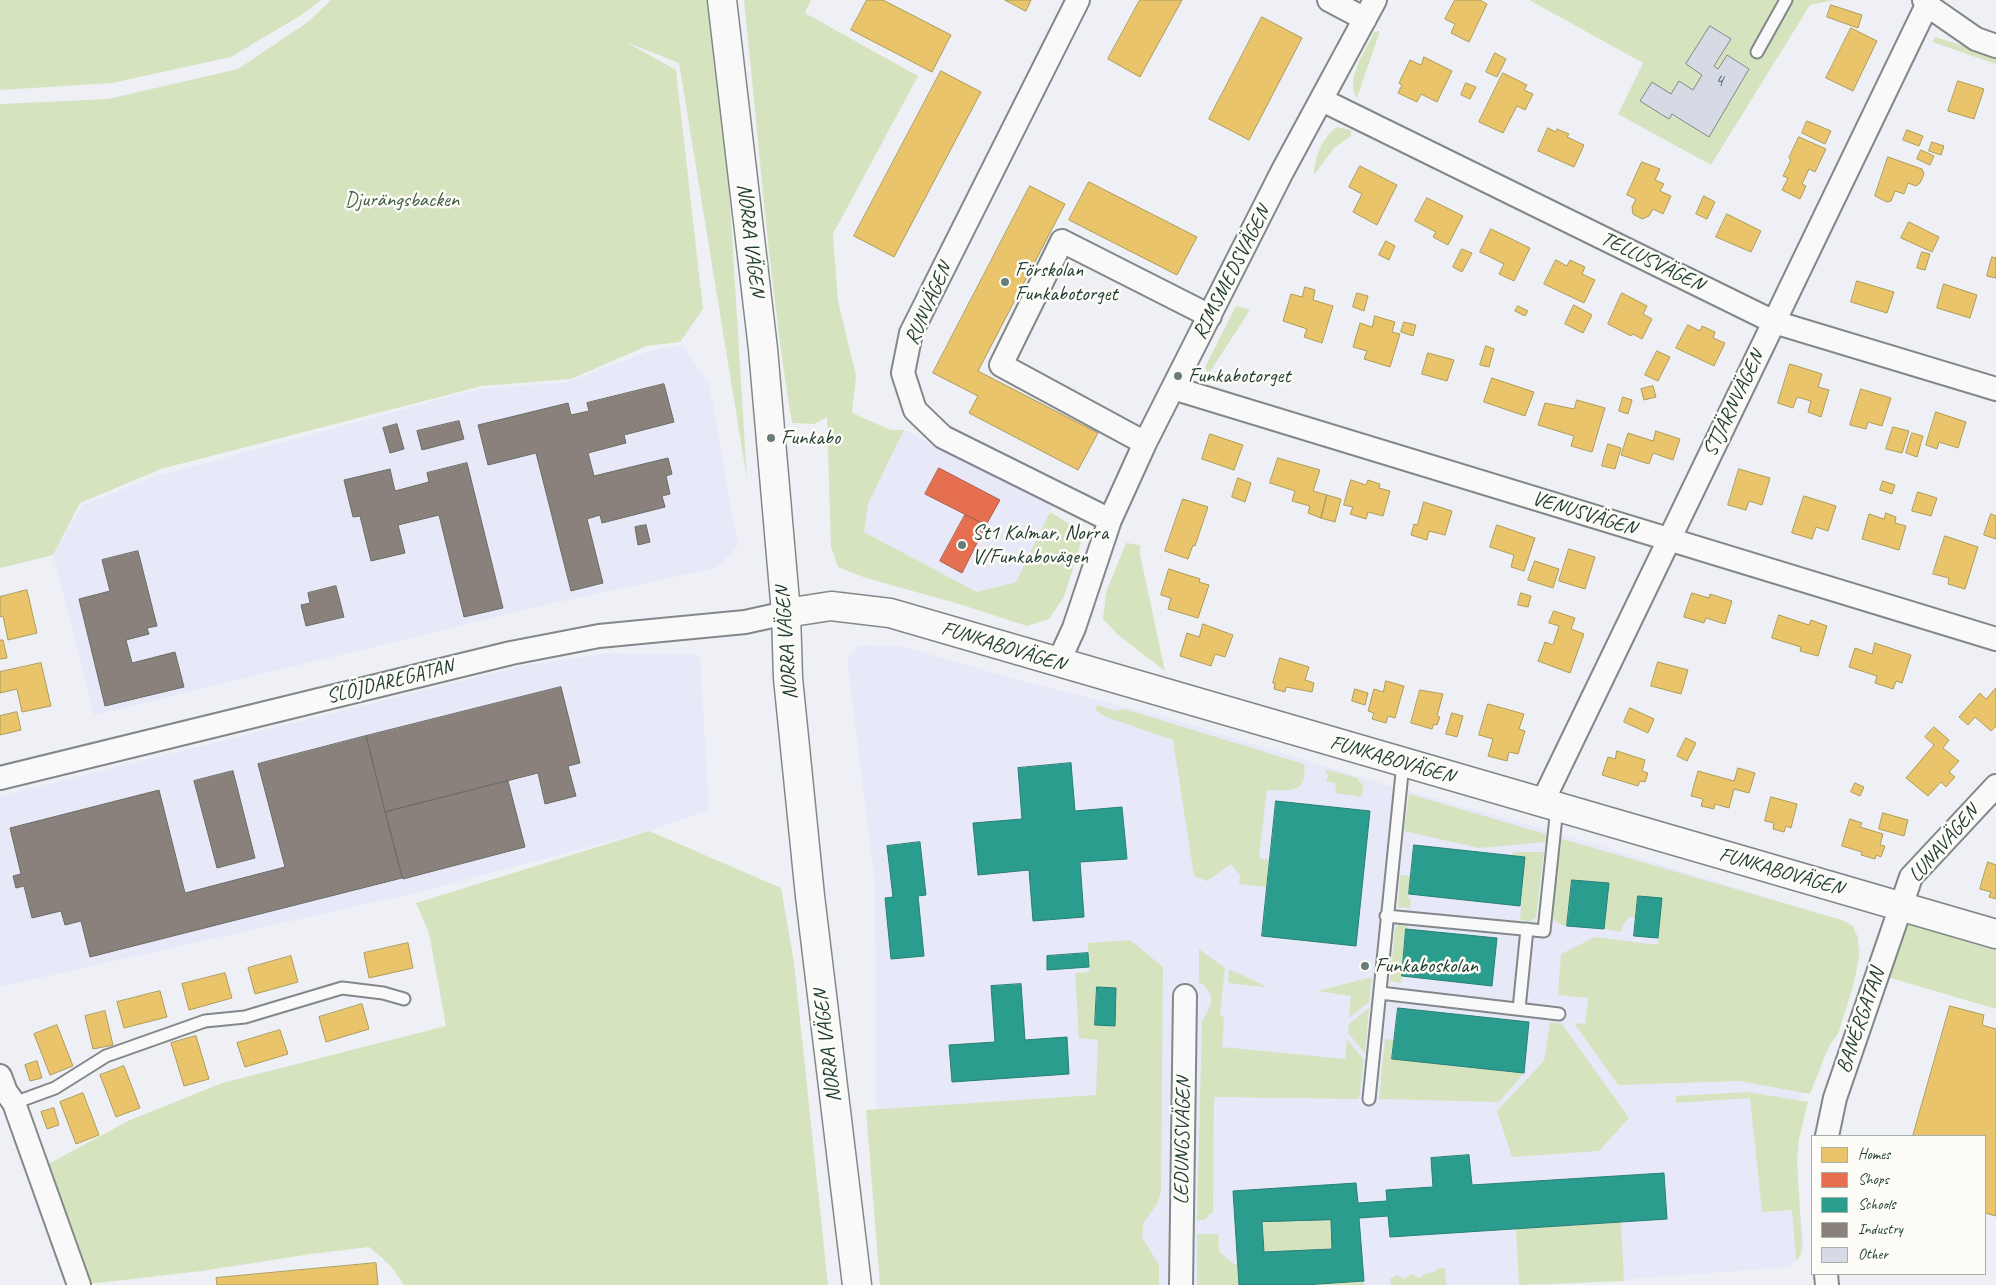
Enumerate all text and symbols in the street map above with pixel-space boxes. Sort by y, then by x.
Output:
house number: 4 [1715,70,1723,92]
street label: NORRA VÄGEN [731,182,769,298]
park label: Djurängsbacken [345,187,459,213]
street label: RIMSMEDSVÄGEN [1188,202,1276,344]
street label: TELLUSVÄGEN [1596,226,1708,298]
place label: Förskolan Funkabotorget [1015,257,1117,307]
street label: RUNVÄGEN [900,259,958,349]
marker: Förskolan Funkabotorget [999,276,1011,288]
street label: STJÄRNVÄGEN [1698,347,1770,461]
place label: Funkabotorget [1188,363,1290,389]
marker: Funkabotorget [1172,370,1184,382]
place label: Funkabo [781,425,840,451]
marker: Funkabo [765,432,777,444]
street label: VENUSVÄGEN [1529,486,1639,542]
place label: St1 Kalmar, Norra V/Funkabovägen [972,520,1108,570]
marker: St1 Kalmar, Norra V/Funkabovägen [956,539,968,551]
street label: NORRA VÄGEN [770,586,804,700]
street label: FUNKABOVÄGEN [938,616,1068,678]
street label: SLÖJDAREGATAN [324,654,456,710]
street label: FUNKABOVÄGEN [1327,730,1457,790]
street label: LUNAVÄGEN [1904,800,1984,888]
street label: FUNKABOVÄGEN [1716,842,1846,902]
place label: Funkaboskolan [1375,953,1478,979]
marker: Funkaboskolan [1359,960,1371,972]
street label: BANÉRGATAN [1831,966,1891,1076]
street label: NORRA VÄGEN [809,988,847,1104]
street label: LEDUNGSVÄGEN [1169,1077,1197,1205]
legend [1811,1135,1986,1275]
text: Homes [1858,1145,1890,1164]
text: Shops [1858,1170,1889,1189]
text: Schools [1858,1195,1895,1214]
text: Industry [1858,1220,1903,1239]
text: Other [1858,1245,1888,1264]

